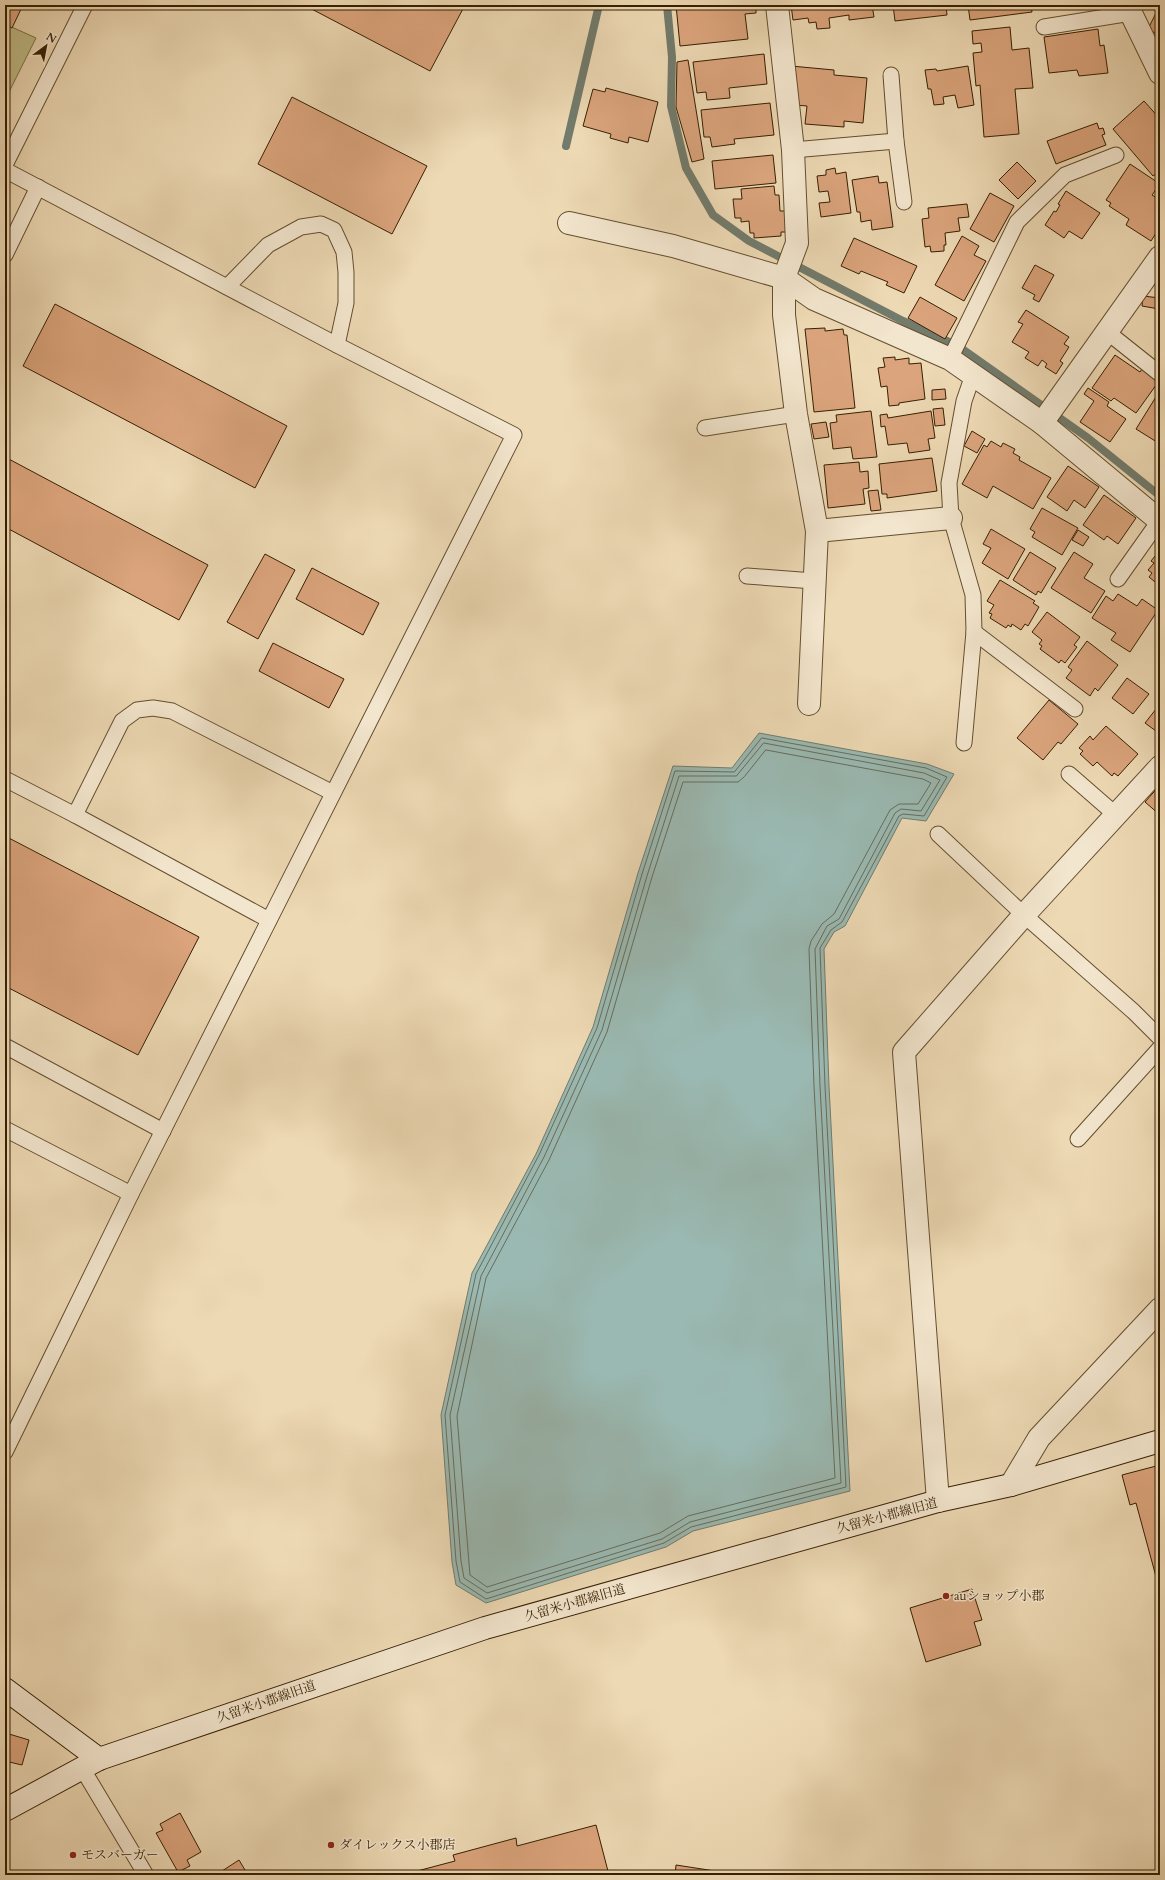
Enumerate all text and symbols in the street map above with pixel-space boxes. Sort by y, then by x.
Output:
north arrow [26,26,66,66]
text: N [43,29,59,47]
street label: 久留米小郡線旧道 [834,1494,940,1538]
street label: 久留米小郡線旧道 [523,1580,627,1626]
place label: auショップ小郡 [954,1587,1045,1605]
marker: auショップ小郡 [941,1591,951,1601]
street label: 久留米小郡線旧道 [214,1677,318,1727]
place label: ダイレックス小郡店 [339,1836,455,1854]
marker: ダイレックス小郡店 [326,1840,336,1850]
place label: モスバーガー [81,1846,159,1864]
marker: モスバーガー [68,1850,78,1860]

